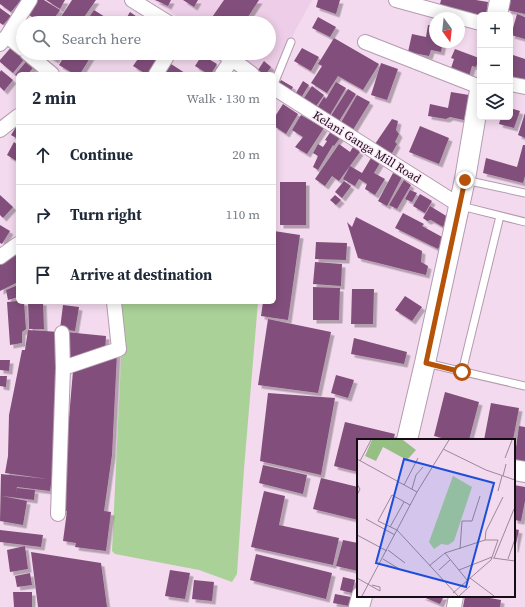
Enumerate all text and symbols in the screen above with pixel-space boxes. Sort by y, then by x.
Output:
north arrow [429,12,465,48]
map controls [477,12,513,120]
button: + [477,12,513,48]
search box [16,16,276,60]
icon: search [30,27,52,49]
text: Search here [62,28,141,49]
button: − [477,48,513,84]
button: layers [477,84,513,120]
text: 2 min [32,86,76,110]
text: Walk · 130 m [187,90,260,107]
street label: Kelani Ganga Mill Road [310,107,424,187]
icon: ahead [32,144,54,166]
text: Continue [70,144,133,165]
text: 20 m [232,146,260,163]
route end [456,171,474,189]
icon: right [32,204,54,226]
text: Turn right [70,204,142,225]
text: 110 m [226,206,260,223]
icon: arrive [32,264,54,286]
text: Arrive at destination [70,264,212,285]
route start [453,363,471,381]
inset map [357,439,515,597]

